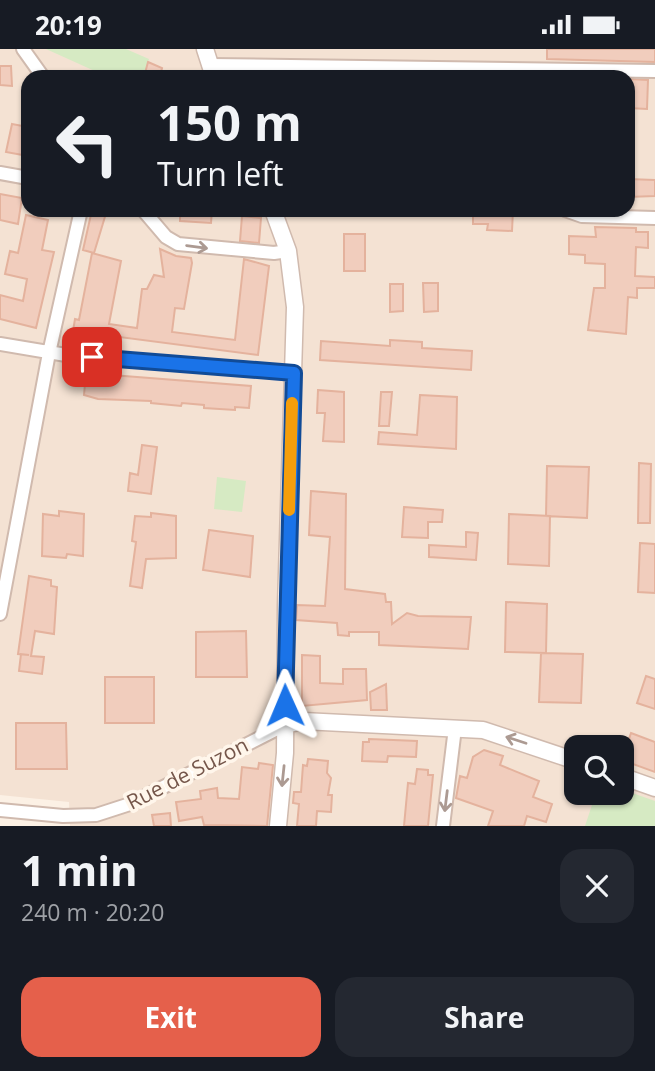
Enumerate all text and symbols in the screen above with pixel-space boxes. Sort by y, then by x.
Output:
text: 20:19 [35,7,102,43]
text: 150 m [157,89,302,155]
icon: left [42,98,133,189]
text: Turn left [157,152,283,195]
one-way arrow [185,240,208,253]
pin [62,327,122,387]
icon: arrive [73,338,111,376]
position arrow [248,668,322,742]
street label: Rue de Suzon [121,730,253,816]
one-way arrow [506,733,528,745]
map controls [564,735,634,805]
button: search [564,735,634,805]
one-way arrow [276,764,289,787]
one-way arrow [440,789,453,812]
text: 1 min [21,841,138,898]
button: close [560,849,634,923]
text: 240 m · 20:20 [21,896,164,928]
button: Exit [21,977,321,1057]
button: Share [335,977,634,1057]

